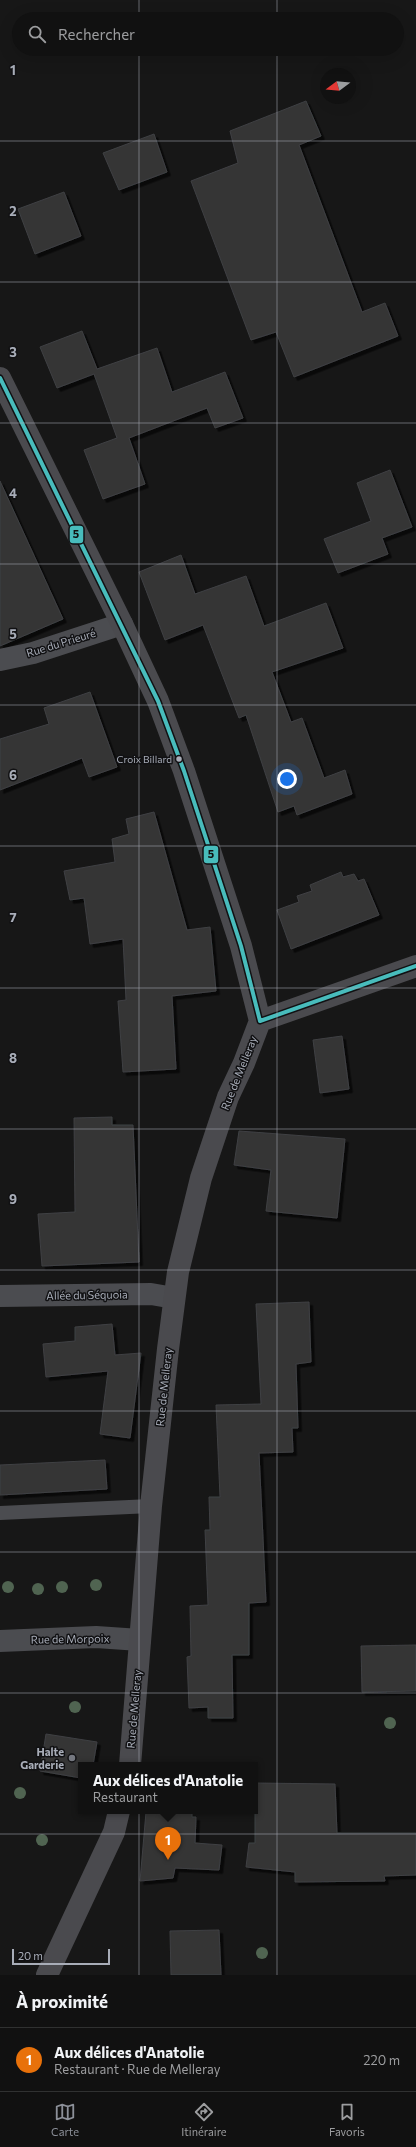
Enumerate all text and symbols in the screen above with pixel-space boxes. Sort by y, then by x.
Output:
search box [12,12,404,56]
icon: search [26,23,48,45]
text: Rechercher [58,25,135,43]
text: 1 [10,62,16,78]
north arrow [320,68,356,104]
text: 2 [9,203,17,219]
text: 3 [9,344,17,360]
text: 4 [9,485,17,501]
line badge: 5 [69,525,84,544]
text: 5 [73,527,79,540]
text: 5 [9,626,17,642]
street label: Rue du Prieuré [25,626,97,659]
place label: Croix Billard [117,753,172,765]
marker: Croix Billard [174,754,184,764]
text: 6 [9,767,17,783]
your location [277,769,297,789]
line badge: 5 [203,845,219,864]
text: 5 [208,847,214,860]
text: 7 [9,909,17,925]
street label: Rue de Melleray [218,1034,259,1112]
text: 8 [9,1050,17,1066]
text: 9 [9,1191,17,1207]
street label: Allée du Séquoia [46,1287,128,1302]
street label: Rue de Melleray [153,1347,174,1427]
street label: Rue de Morpoix [30,1631,110,1646]
street label: Rue de Melleray [124,1669,143,1749]
place label: Halte Garderie [20,1745,64,1771]
marker: Halte Garderie [67,1753,77,1763]
popup [78,1762,258,1814]
text: Aux délices d'Anatolie [93,1771,243,1789]
text: Restaurant [93,1789,158,1805]
pin: 1 [155,1827,181,1860]
scale bar [12,1947,110,1966]
text: 20 m [18,1949,43,1962]
text: À proximité [16,1991,108,2012]
text: Aux délices d'Anatolie [54,2043,205,2061]
text: 1 [26,2052,32,2068]
text: 220 m [363,2052,400,2068]
text: Restaurant · Rue de Melleray [54,2061,220,2077]
tab: Carte [51,2101,79,2138]
tab: Itinéraire [181,2101,227,2138]
tab: Favoris [329,2101,365,2138]

